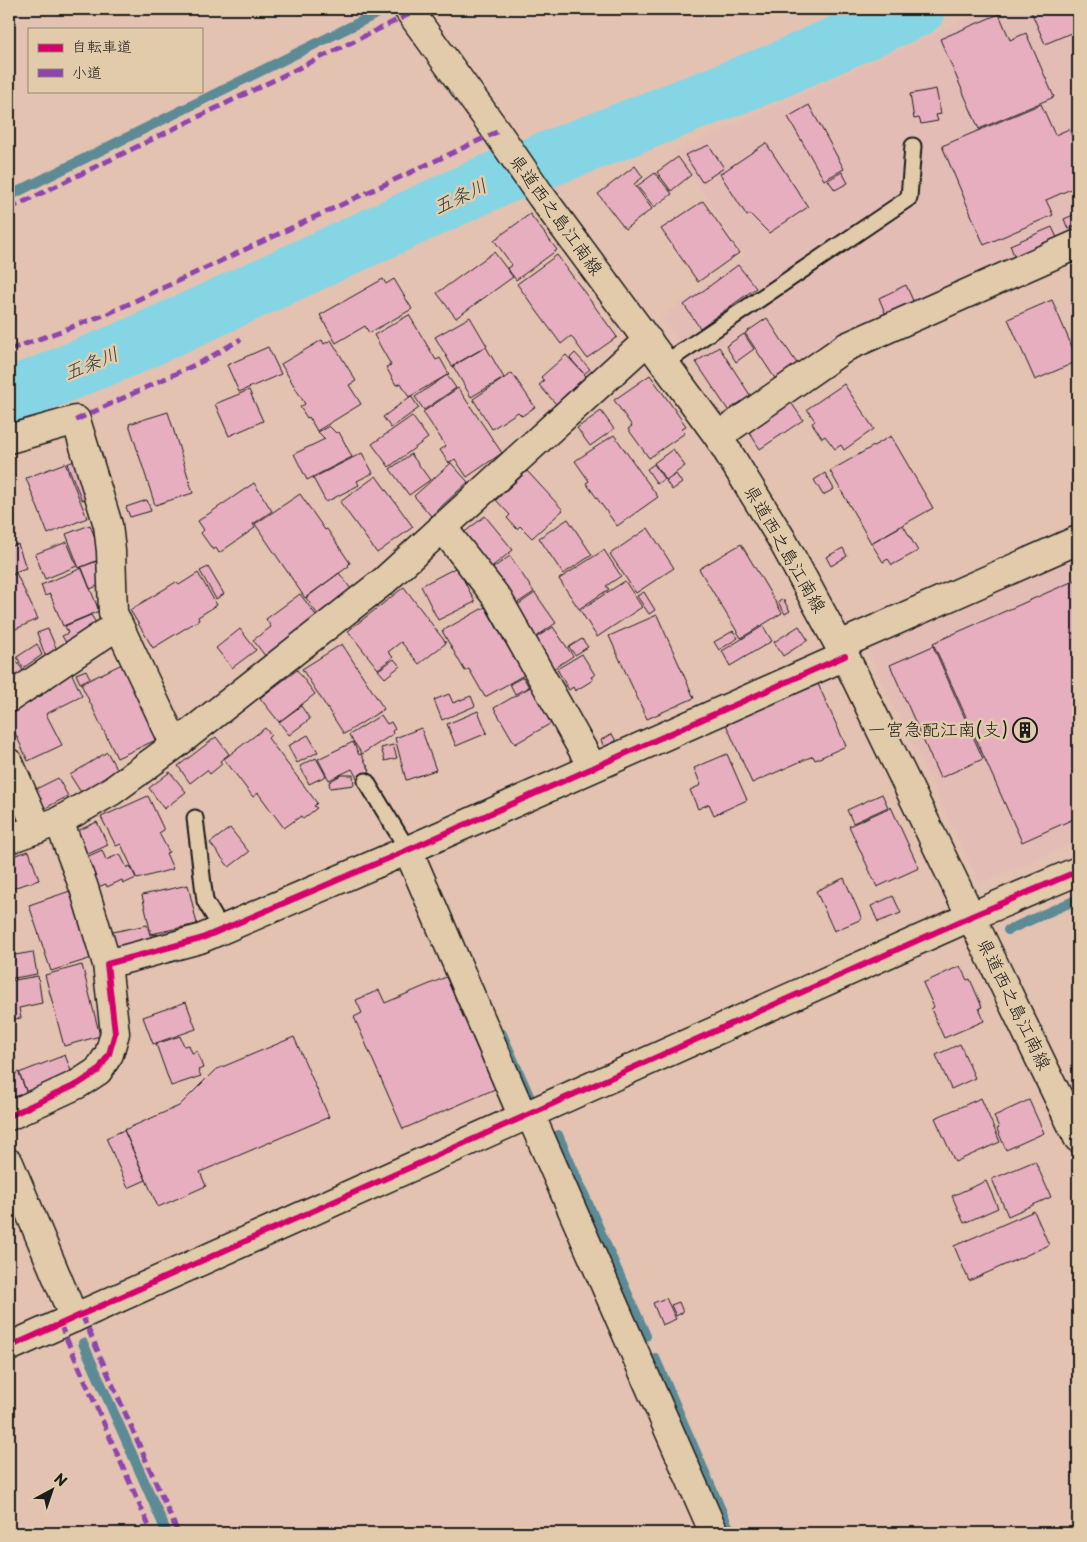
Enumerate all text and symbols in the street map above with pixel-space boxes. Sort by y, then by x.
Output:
legend [28,28,202,92]
text: 自転車道 [72,34,132,57]
text: 小道 [72,60,102,83]
street label: 県道西之島江南線 [504,148,610,280]
water label: 五条川 [428,170,491,220]
water label: 五条川 [59,338,122,386]
street label: 県道西之島江南線 [739,479,834,617]
place label: 一宮急配江南(支) [868,715,1008,742]
building icon: 一宮急配江南(支) [1012,717,1038,743]
street label: 県道西之島江南線 [972,933,1059,1074]
north arrow [28,1464,78,1514]
text: N [50,1468,72,1491]

